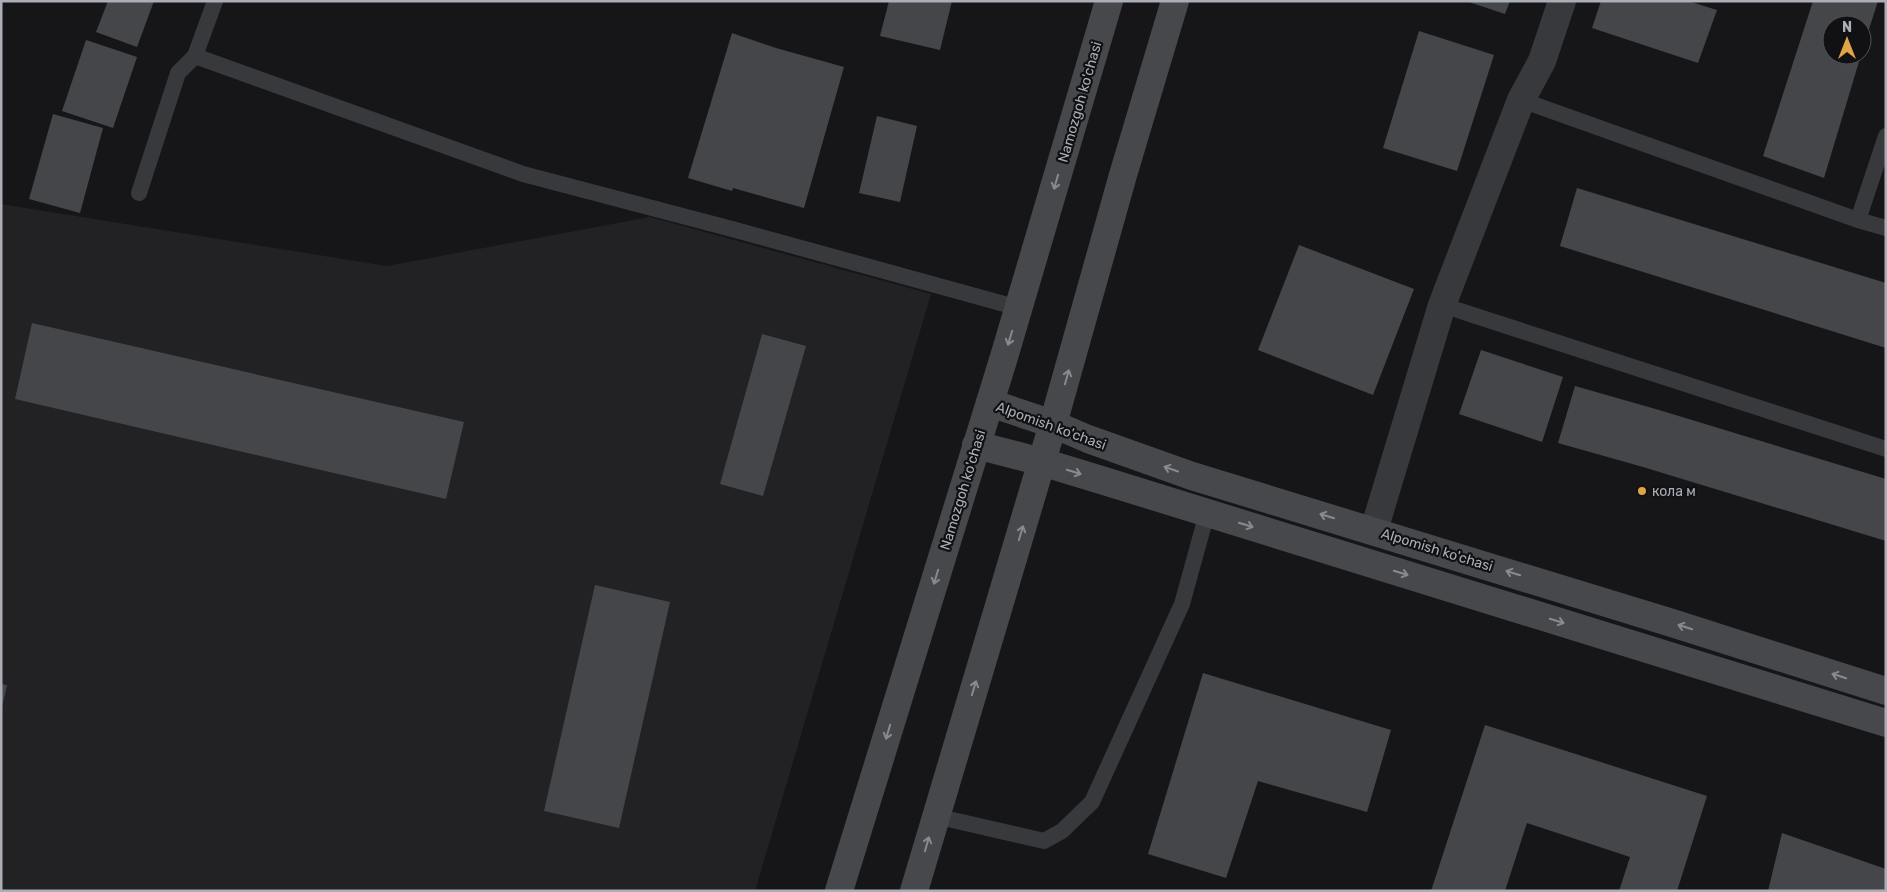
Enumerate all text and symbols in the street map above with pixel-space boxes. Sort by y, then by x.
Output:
north arrow [1822,15,1872,65]
text: N [1842,19,1852,36]
street label: Namozgoh ko'chasi [1055,40,1105,164]
one-way arrow [1050,174,1060,190]
one-way arrow [1004,330,1014,346]
one-way arrow [1062,369,1072,385]
street label: Alpomish ko'chasi [994,398,1108,454]
street label: Namozgoh ko'chasi [937,428,989,552]
one-way arrow [1164,464,1180,473]
one-way arrow [1066,467,1082,477]
place label: кола м [1652,483,1696,500]
marker: кола м [1636,485,1648,497]
one-way arrow [1319,511,1335,521]
one-way arrow [1238,521,1253,530]
one-way arrow [1016,525,1026,541]
street label: Alpomish ko'chasi [1379,525,1495,575]
one-way arrow [1505,568,1521,578]
one-way arrow [931,569,940,584]
one-way arrow [1393,569,1409,579]
one-way arrow [1548,617,1564,627]
one-way arrow [1677,621,1693,631]
one-way arrow [1832,671,1848,681]
one-way arrow [969,681,979,697]
one-way arrow [883,724,893,740]
one-way arrow [923,836,933,852]

